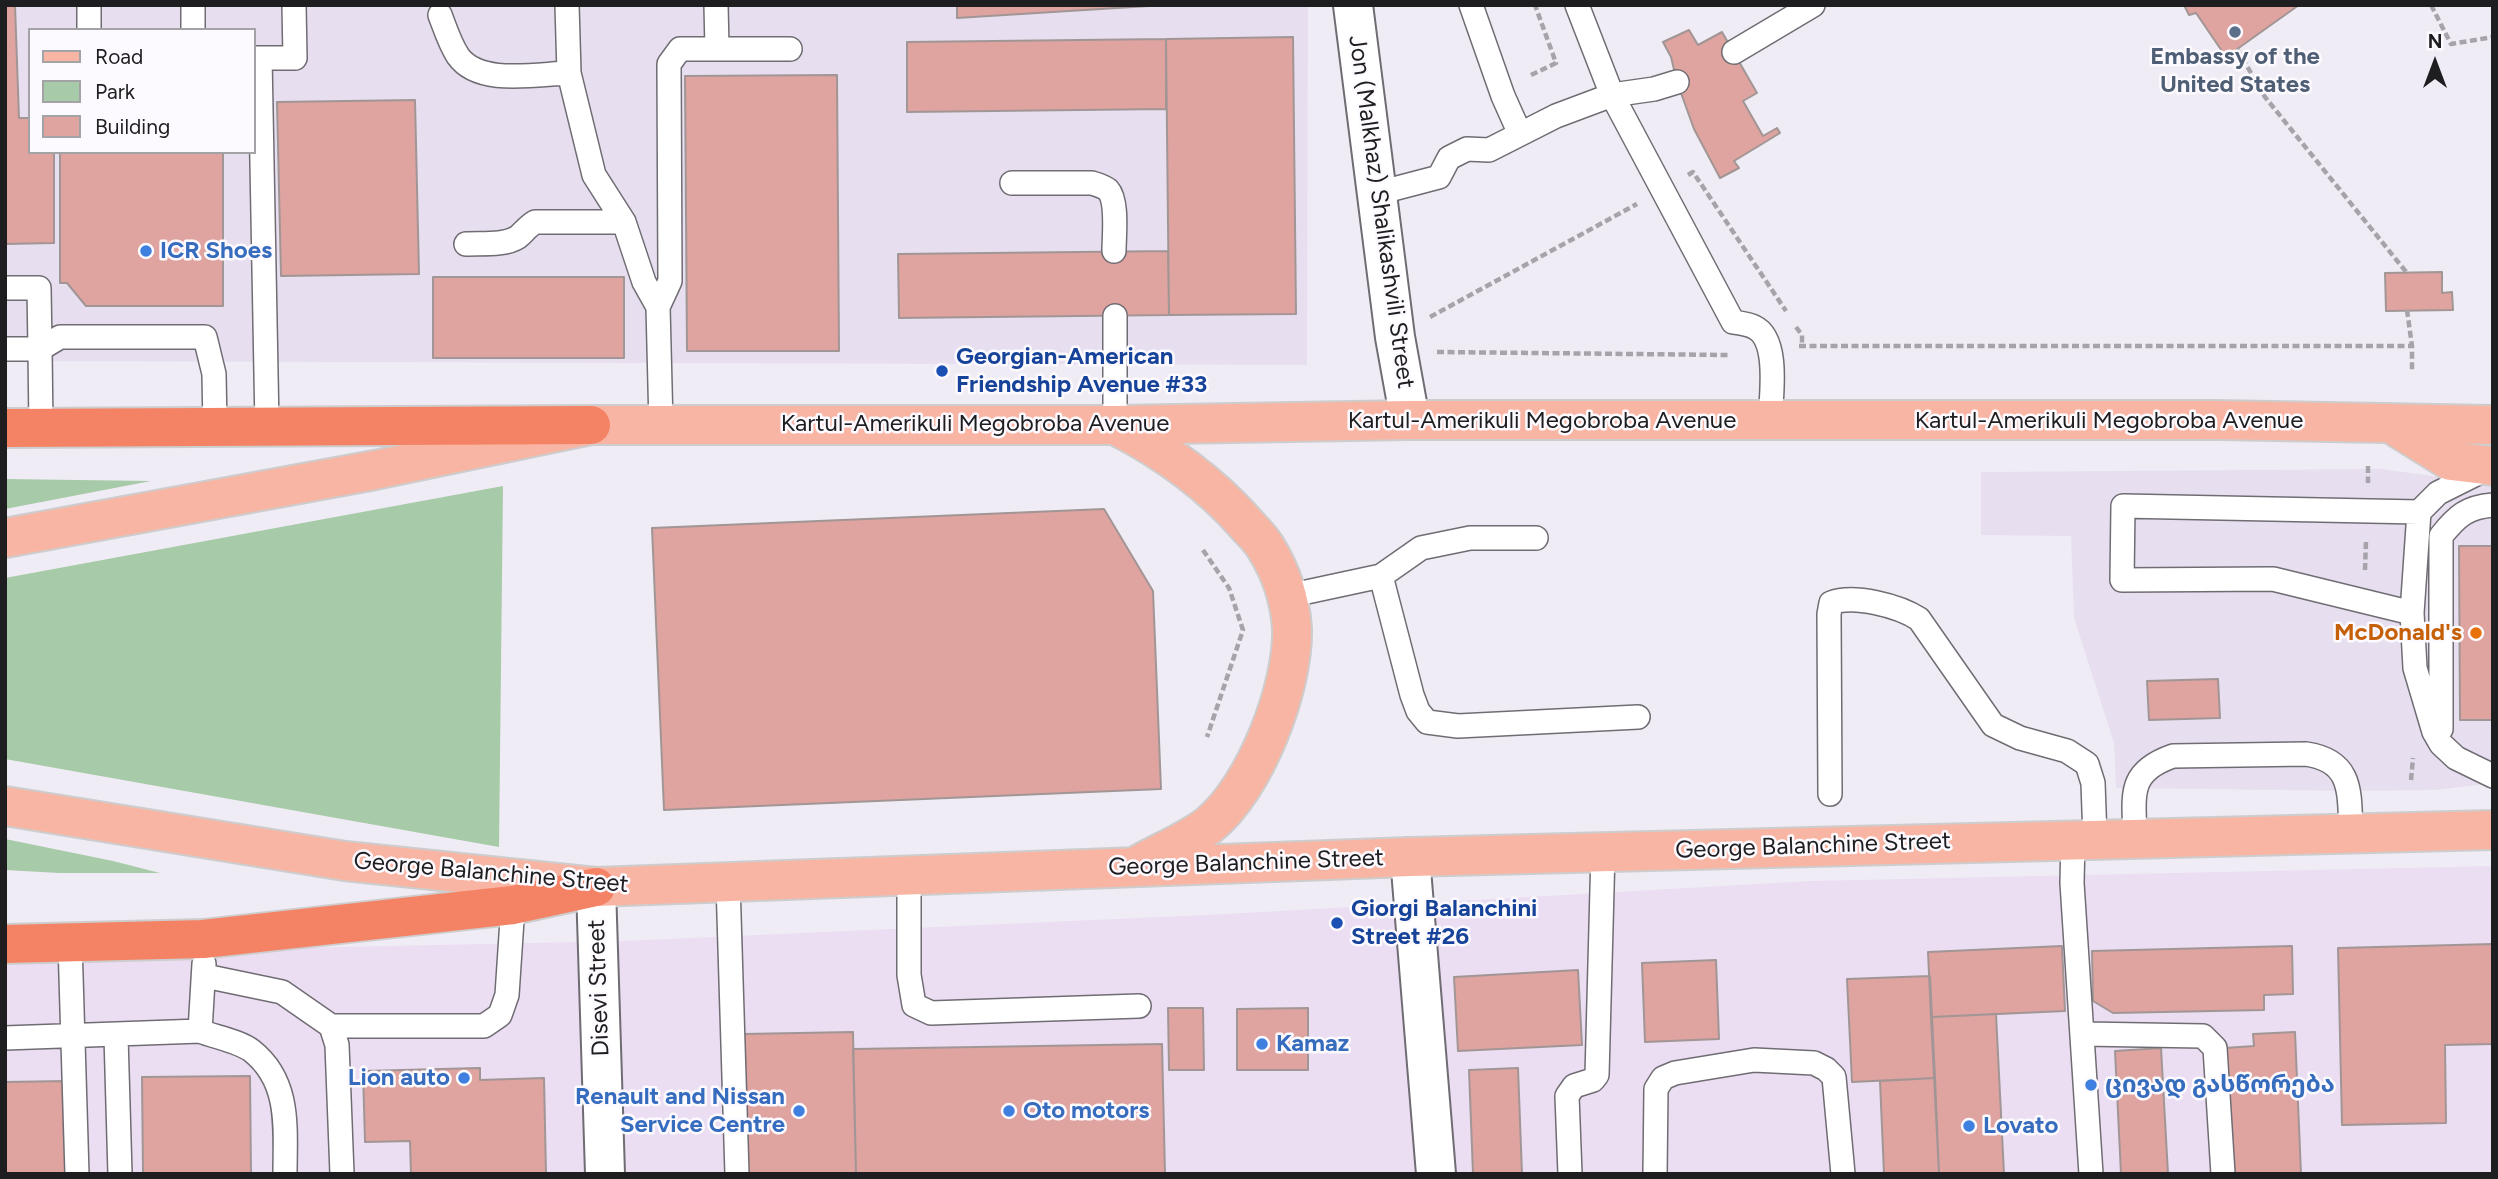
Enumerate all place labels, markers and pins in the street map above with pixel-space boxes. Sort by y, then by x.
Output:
marker: Embassy of the United States [2227,24,2243,40]
place label: Embassy of the United States [2150,43,2320,99]
place label: ICR Shoes [160,237,272,265]
marker: ICR Shoes [138,243,154,259]
place label: Georgian-American Friendship Avenue #33 [956,343,1207,399]
marker: Georgian-American Friendship Avenue #33 [934,363,950,379]
place label: McDonald's [2334,619,2462,647]
marker: McDonald's [2468,625,2484,641]
place label: Giorgi Balanchini Street #26 [1351,895,1537,951]
marker: Giorgi Balanchini Street #26 [1329,915,1345,931]
place label: Kamaz [1276,1030,1349,1058]
marker: Kamaz [1254,1036,1270,1052]
place label: Lion auto [348,1064,450,1092]
marker: Lion auto [456,1070,472,1086]
place label: ცივად გასწორება [2105,1071,2335,1099]
marker: ცივად გასწორება [2083,1077,2099,1093]
place label: Renault and Nissan Service Centre [575,1083,785,1139]
place label: Oto motors [1023,1097,1150,1125]
marker: Renault and Nissan Service Centre [791,1103,807,1119]
marker: Oto motors [1001,1103,1017,1119]
place label: Lovato [1983,1112,2058,1140]
marker: Lovato [1961,1118,1977,1134]

